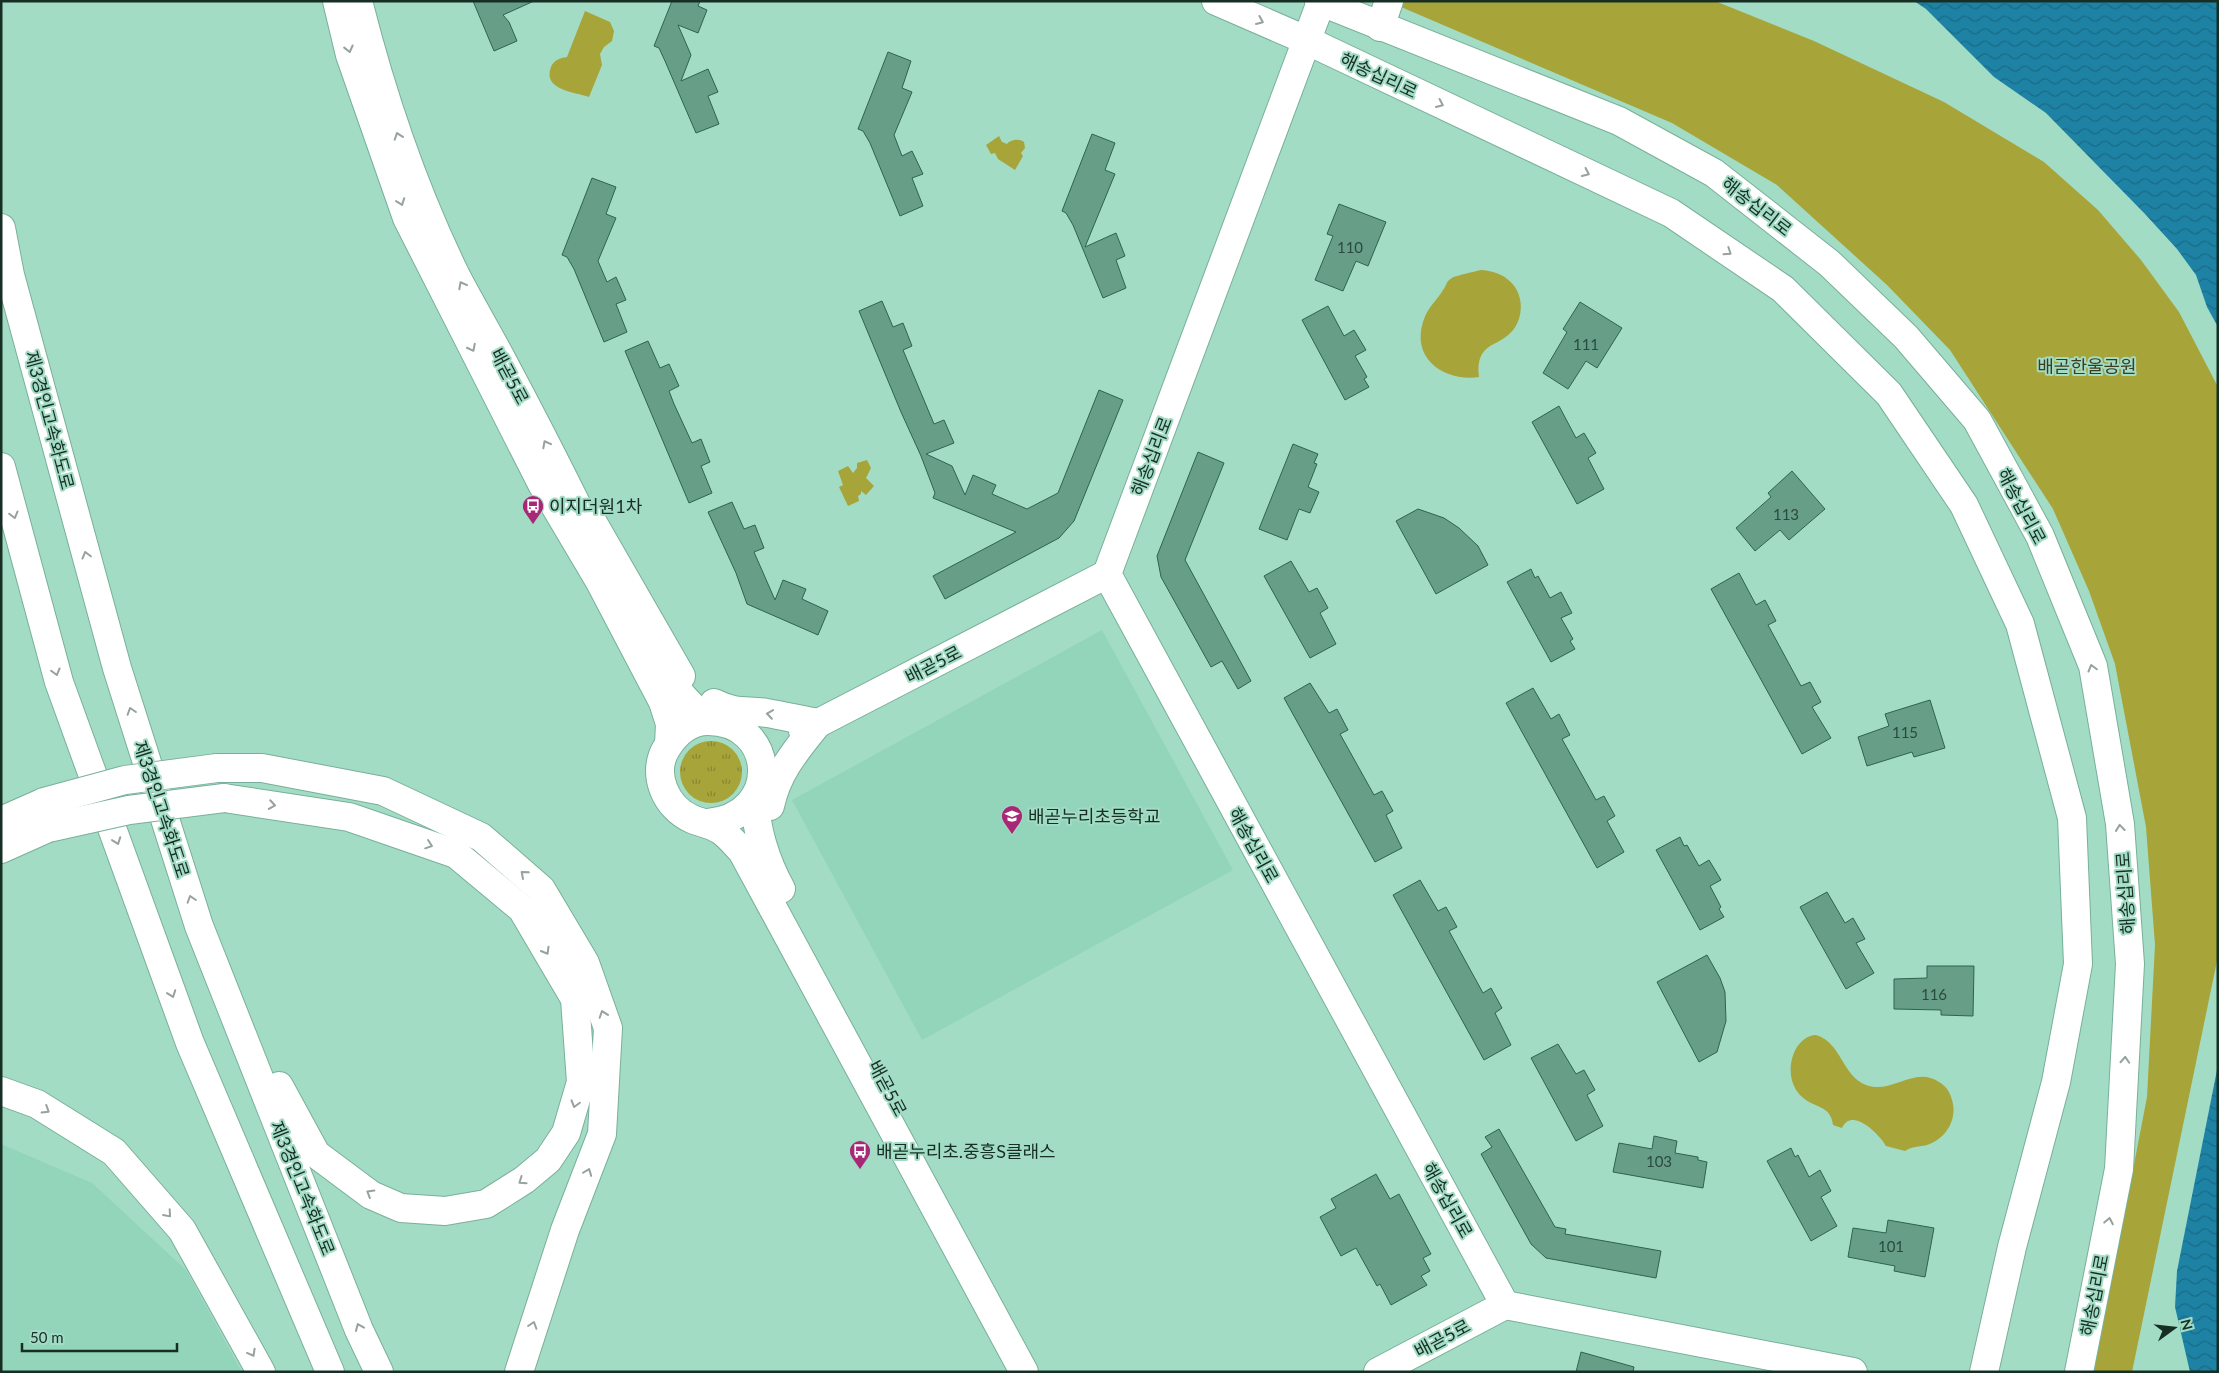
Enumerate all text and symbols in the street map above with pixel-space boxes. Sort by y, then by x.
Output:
one-way arrow [1256,15,1264,25]
one-way arrow [343,44,354,53]
street label: 해송십리로 [1337,48,1421,102]
one-way arrow [1435,97,1444,108]
one-way arrow [394,132,404,141]
one-way arrow [1581,167,1590,177]
street label: 해송십리로 [1718,172,1796,240]
one-way arrow [395,198,405,206]
house number: 110 [1337,238,1363,256]
one-way arrow [1722,246,1732,255]
one-way arrow [458,282,468,291]
house number: 111 [1573,335,1599,353]
one-way arrow [466,343,476,352]
street label: 배곧5로 [486,344,534,408]
street label: 제3경인고속화도로 [21,348,79,492]
park label: 배곧한울공원 [2037,355,2137,377]
street label: 해송십리로 [1126,413,1176,499]
one-way arrow [542,441,552,450]
street label: 해송십리로 [1993,464,2051,548]
bus stop icon: 이지더원1차 [521,494,545,525]
place label: 이지더원1차 [549,495,643,517]
house number: 113 [1773,505,1799,523]
one-way arrow [8,510,19,519]
one-way arrow [82,551,92,559]
street label: 배곧5로 [901,641,965,687]
one-way arrow [2088,664,2098,672]
one-way arrow [50,667,61,676]
one-way arrow [126,707,136,716]
one-way arrow [766,709,774,720]
house number: 115 [1892,723,1918,741]
street label: 제3경인고속화도로 [129,738,195,880]
one-way arrow [268,800,276,810]
street label: 해송십리로 [1224,803,1284,887]
school or university icon: 배곧누리초등학교 [1000,804,1024,835]
place label: 배곧누리초등학교 [1028,805,1160,827]
one-way arrow [2115,823,2126,831]
one-way arrow [111,836,121,845]
one-way arrow [424,839,433,849]
street label: 해송십리로 [2111,851,2139,935]
one-way arrow [521,871,530,880]
one-way arrow [186,895,196,904]
one-way arrow [540,945,550,954]
house number: 116 [1921,985,1947,1003]
one-way arrow [166,989,176,997]
one-way arrow [598,1010,608,1018]
one-way arrow [2120,1055,2131,1063]
street label: 배곧5로 [864,1056,912,1120]
one-way arrow [570,1100,580,1108]
one-way arrow [41,1103,50,1113]
street label: 제3경인고속화도로 [266,1118,340,1258]
bus stop icon: 배곧누리초.중흥S클래스 [848,1139,872,1170]
place label: 배곧누리초.중흥S클래스 [876,1140,1056,1162]
house number: 103 [1646,1152,1672,1170]
street label: 해송십리로 [1418,1158,1478,1242]
one-way arrow [581,1168,592,1177]
one-way arrow [518,1175,527,1184]
one-way arrow [366,1190,375,1200]
one-way arrow [162,1209,171,1218]
one-way arrow [2103,1216,2113,1225]
house number: 101 [1878,1237,1904,1255]
street label: 해송십리로 [2075,1252,2113,1338]
north arrow [2149,1303,2199,1353]
street label: 배곧5로 [1410,1314,1474,1362]
text: N [2177,1317,2197,1332]
scale bar [22,1320,178,1352]
one-way arrow [527,1322,537,1330]
one-way arrow [354,1323,365,1332]
text: 50 m [30,1328,64,1346]
one-way arrow [245,1348,255,1357]

